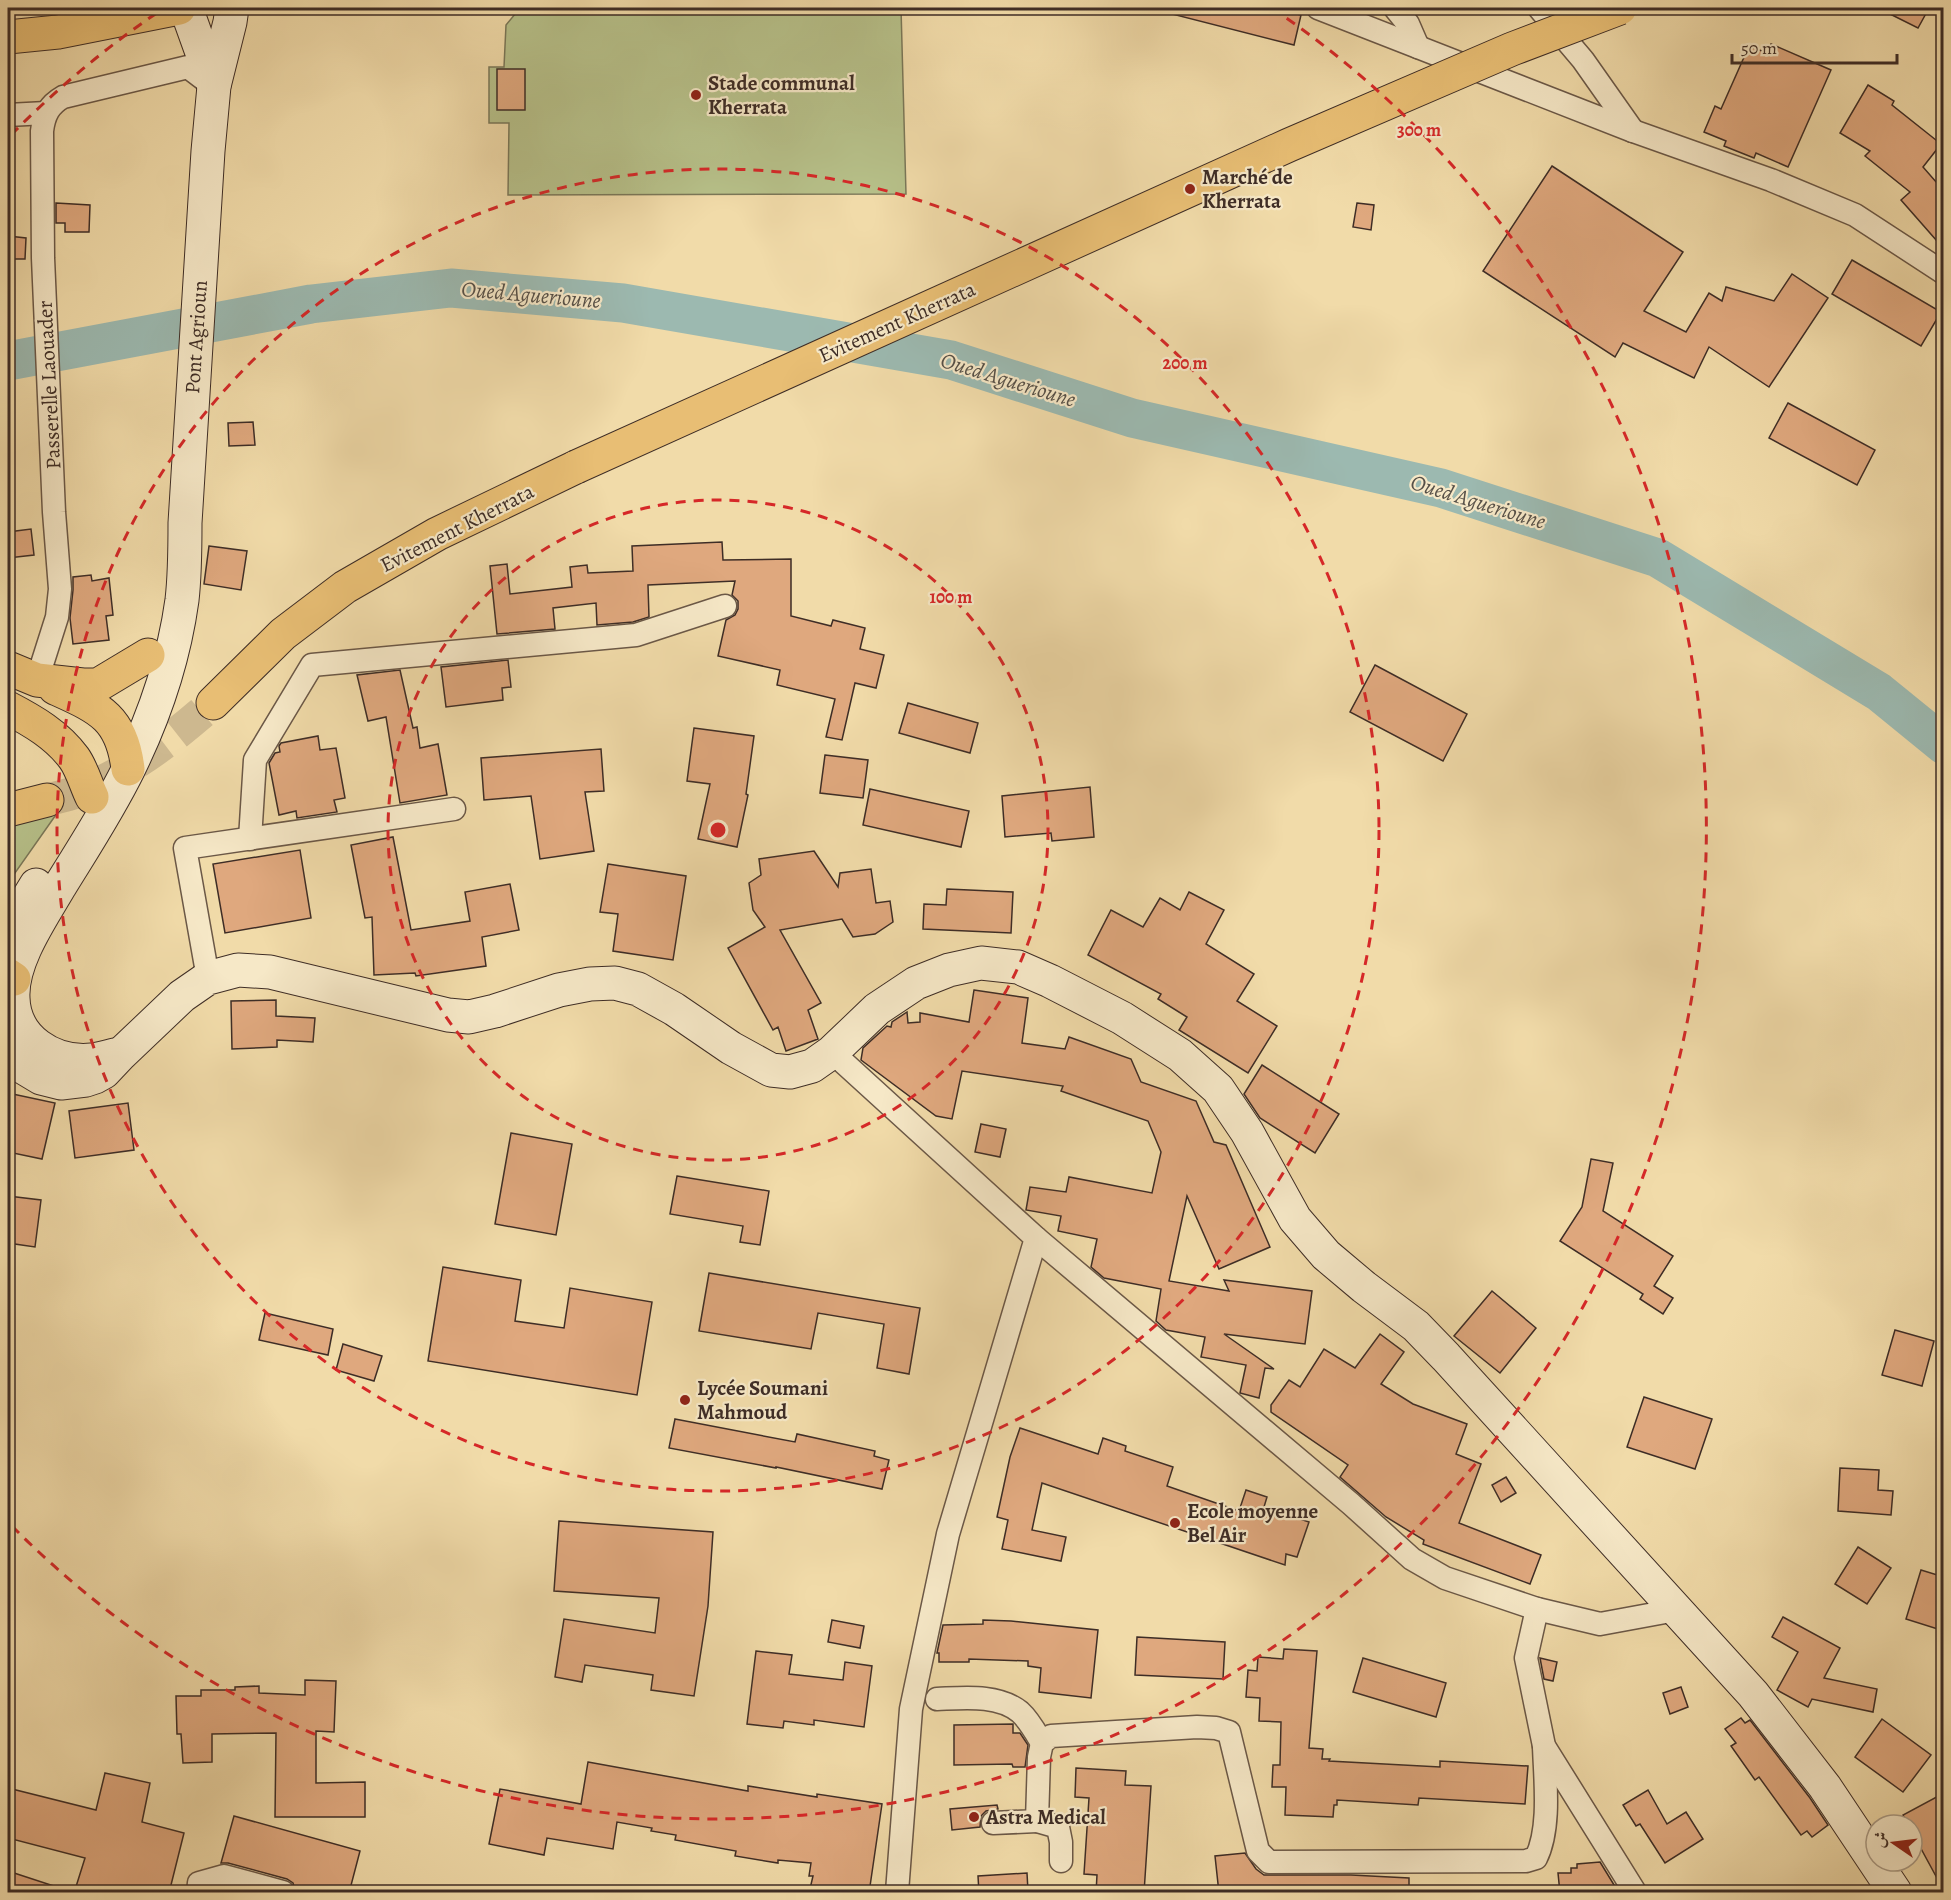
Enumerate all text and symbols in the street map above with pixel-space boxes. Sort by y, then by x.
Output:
scale bar [1732,27,1897,65]
text: 50 m [1741,36,1777,60]
place label: Stade communal Kherrata [708,69,855,121]
marker: Stade communal Kherrata [689,88,703,102]
text: 300 m [1397,118,1441,142]
place label: Marché de Kherrata [1202,163,1293,215]
marker: Marché de Kherrata [1183,182,1197,196]
water label: Oued Aguerioune [460,274,602,316]
street label: Evitement Kherrata [814,275,980,369]
street label: Pont Agrioun [178,279,214,395]
street label: Passerelle Laouader [31,300,67,470]
water label: Oued Aguerioune [937,345,1079,415]
text: 200 m [1162,351,1208,375]
water label: Oued Aguerioune [1407,467,1549,537]
street label: Evitement Kherrata [375,477,539,579]
text: 100 m [930,585,972,609]
centre of rings [708,820,728,840]
place label: Lycée Soumani Mahmoud [697,1374,828,1426]
marker: Lycée Soumani Mahmoud [678,1393,692,1407]
place label: Ecole moyenne Bel Air [1187,1497,1319,1549]
marker: Ecole moyenne Bel Air [1168,1516,1182,1530]
place label: Astra Medical [985,1803,1106,1831]
marker: Astra Medical [967,1810,981,1824]
north arrow [1864,1813,1924,1873]
text: ش [1868,1829,1893,1850]

